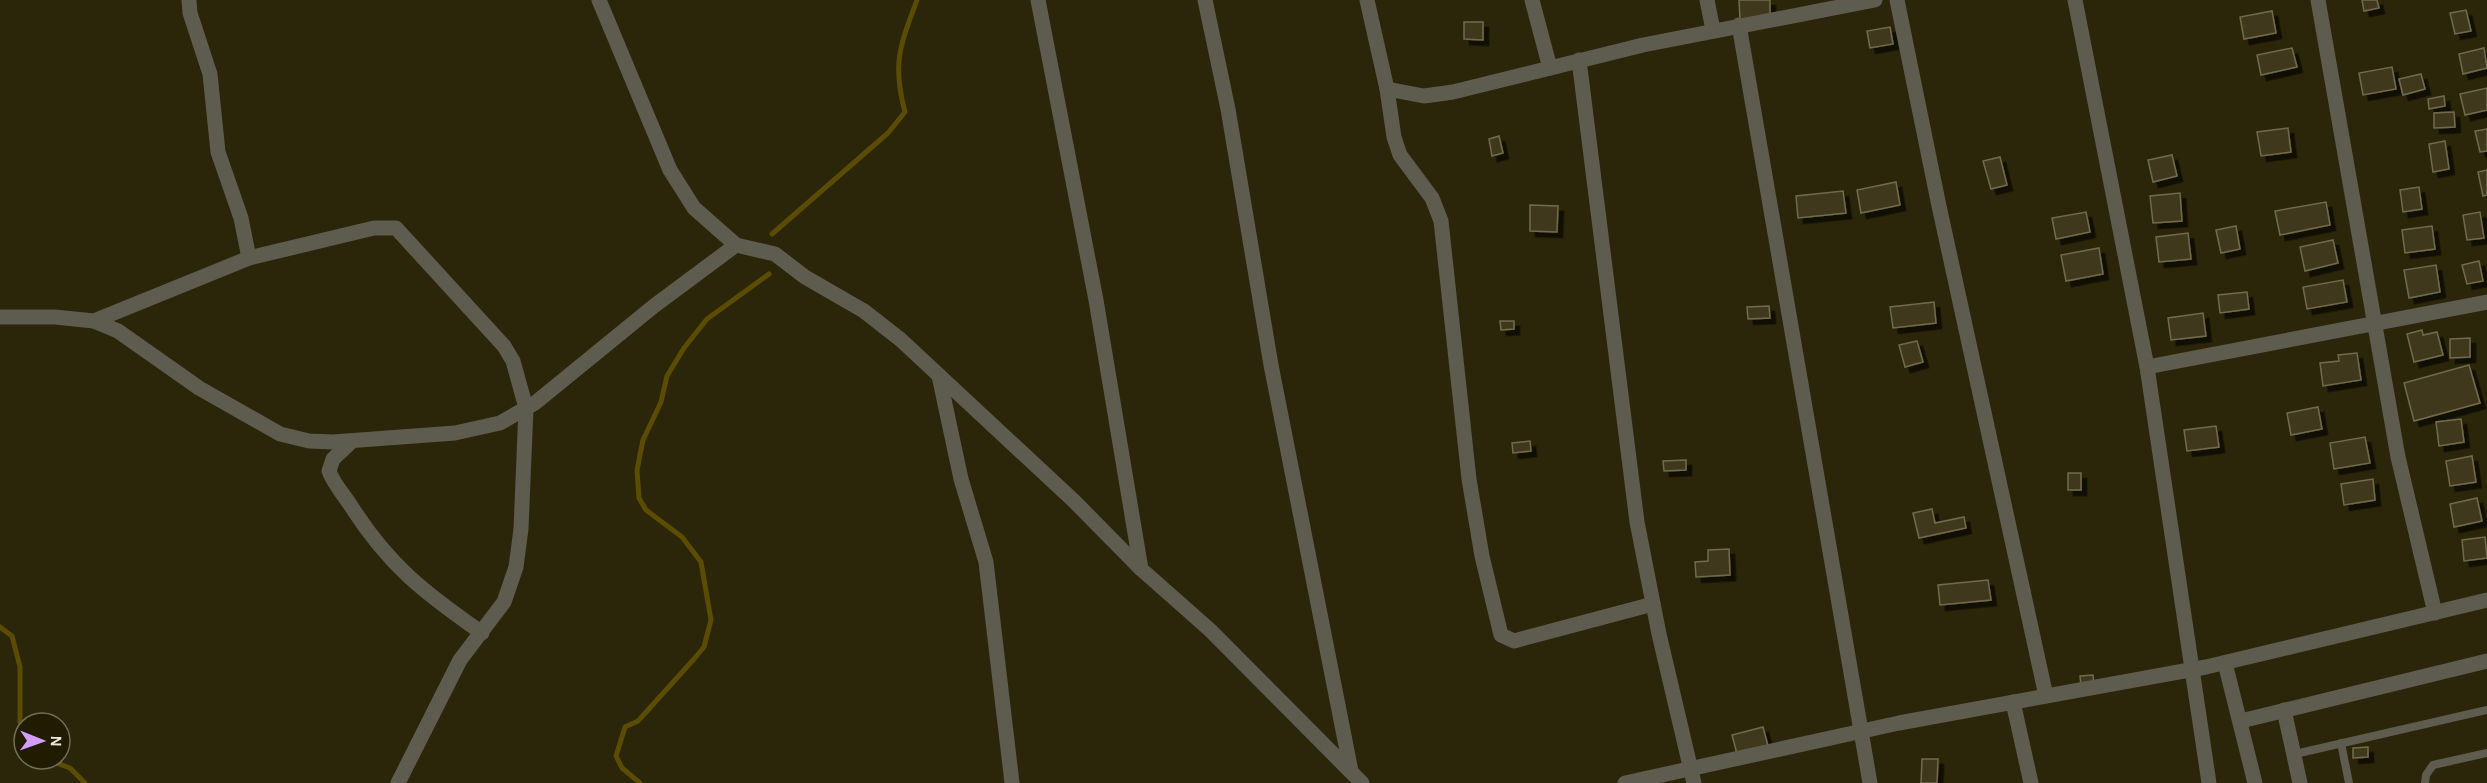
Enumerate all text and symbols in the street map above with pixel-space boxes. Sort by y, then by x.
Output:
north arrow [12,711,72,771]
text: N [48,736,64,747]

